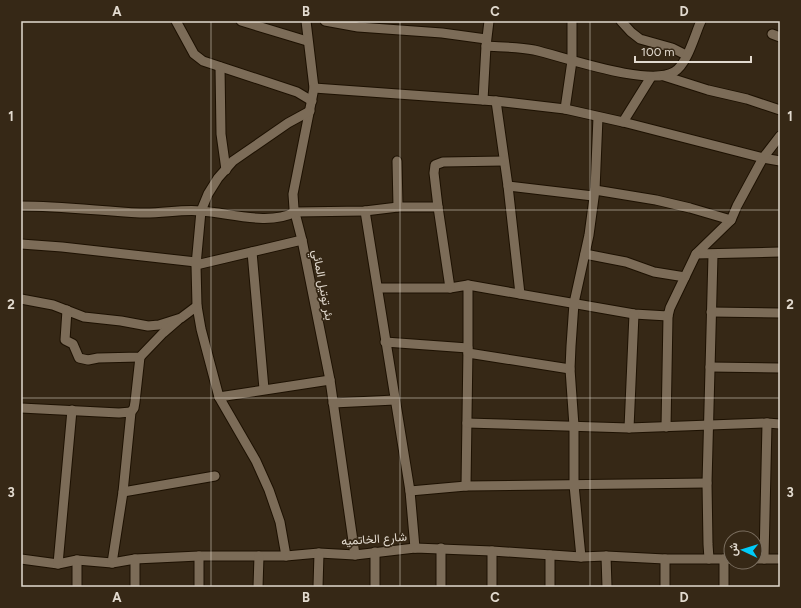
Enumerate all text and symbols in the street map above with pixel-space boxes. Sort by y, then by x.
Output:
text: A [112,4,122,19]
text: B [302,4,310,19]
text: C [490,4,500,19]
text: D [679,4,689,19]
scale bar [635,38,751,64]
text: 100 m [641,45,675,59]
text: 1 [8,109,14,124]
text: 1 [787,109,793,124]
street label: بئر توتيل المائي [306,249,337,322]
text: 2 [7,297,15,312]
text: 2 [786,297,794,312]
text: 3 [7,485,15,500]
text: 3 [786,485,794,500]
street label: شارع الخاتميه [341,530,407,550]
north arrow [723,530,763,570]
text: ش [727,542,740,556]
text: A [112,590,122,605]
text: B [302,590,310,605]
text: C [490,590,500,605]
text: D [679,590,689,605]

